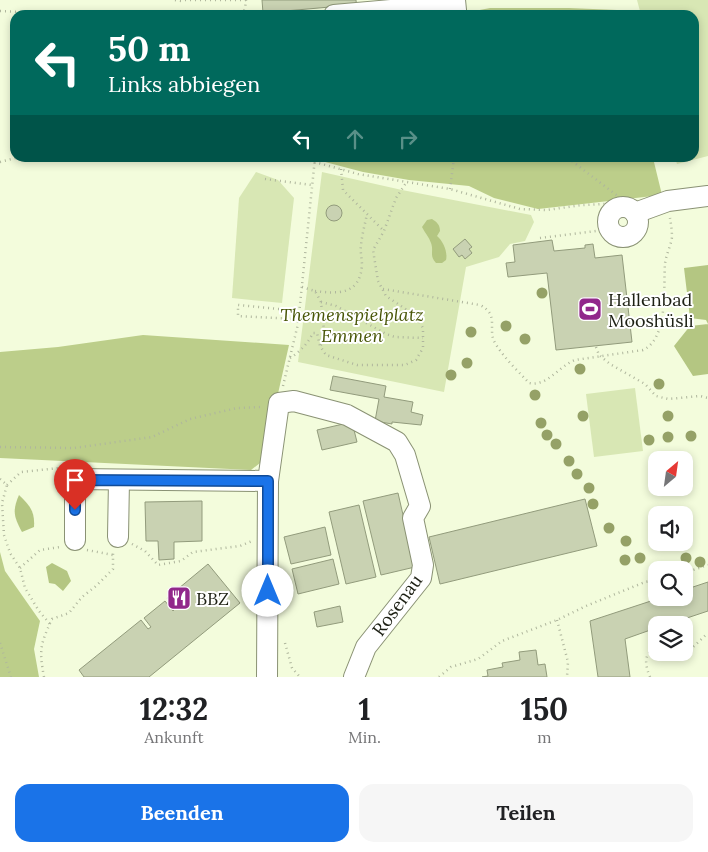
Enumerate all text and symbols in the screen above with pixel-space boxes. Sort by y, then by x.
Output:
text: 50 m [108,26,191,71]
icon: left [25,30,90,95]
text: Links abbiegen [108,70,260,98]
icon: left [288,125,316,153]
icon: ahead [341,125,369,153]
icon: right [394,125,422,153]
place label: Hallenbad Mooshüsli [608,288,694,332]
sports icon: Hallenbad Mooshüsli [577,296,603,322]
park label: Themenspielplatz Emmen [280,303,424,347]
north arrow [648,451,692,496]
map controls [648,451,693,661]
pin [54,459,96,510]
icon: arrive [61,466,89,494]
button: sound [648,506,693,551]
button: search [648,561,693,606]
position arrow [241,564,293,616]
street label: Rosenau [367,569,427,640]
restaurant icon: BBZ [166,585,192,611]
place label: BBZ [196,587,229,610]
button: layers [648,616,693,661]
text: 12:32 [140,690,208,728]
text: 1 [358,690,371,728]
text: 150 [521,690,568,728]
text: Ankunft [144,727,204,747]
text: Min. [348,727,381,747]
text: m [537,727,552,747]
button: Beenden [15,784,349,842]
button: Teilen [359,784,693,842]

